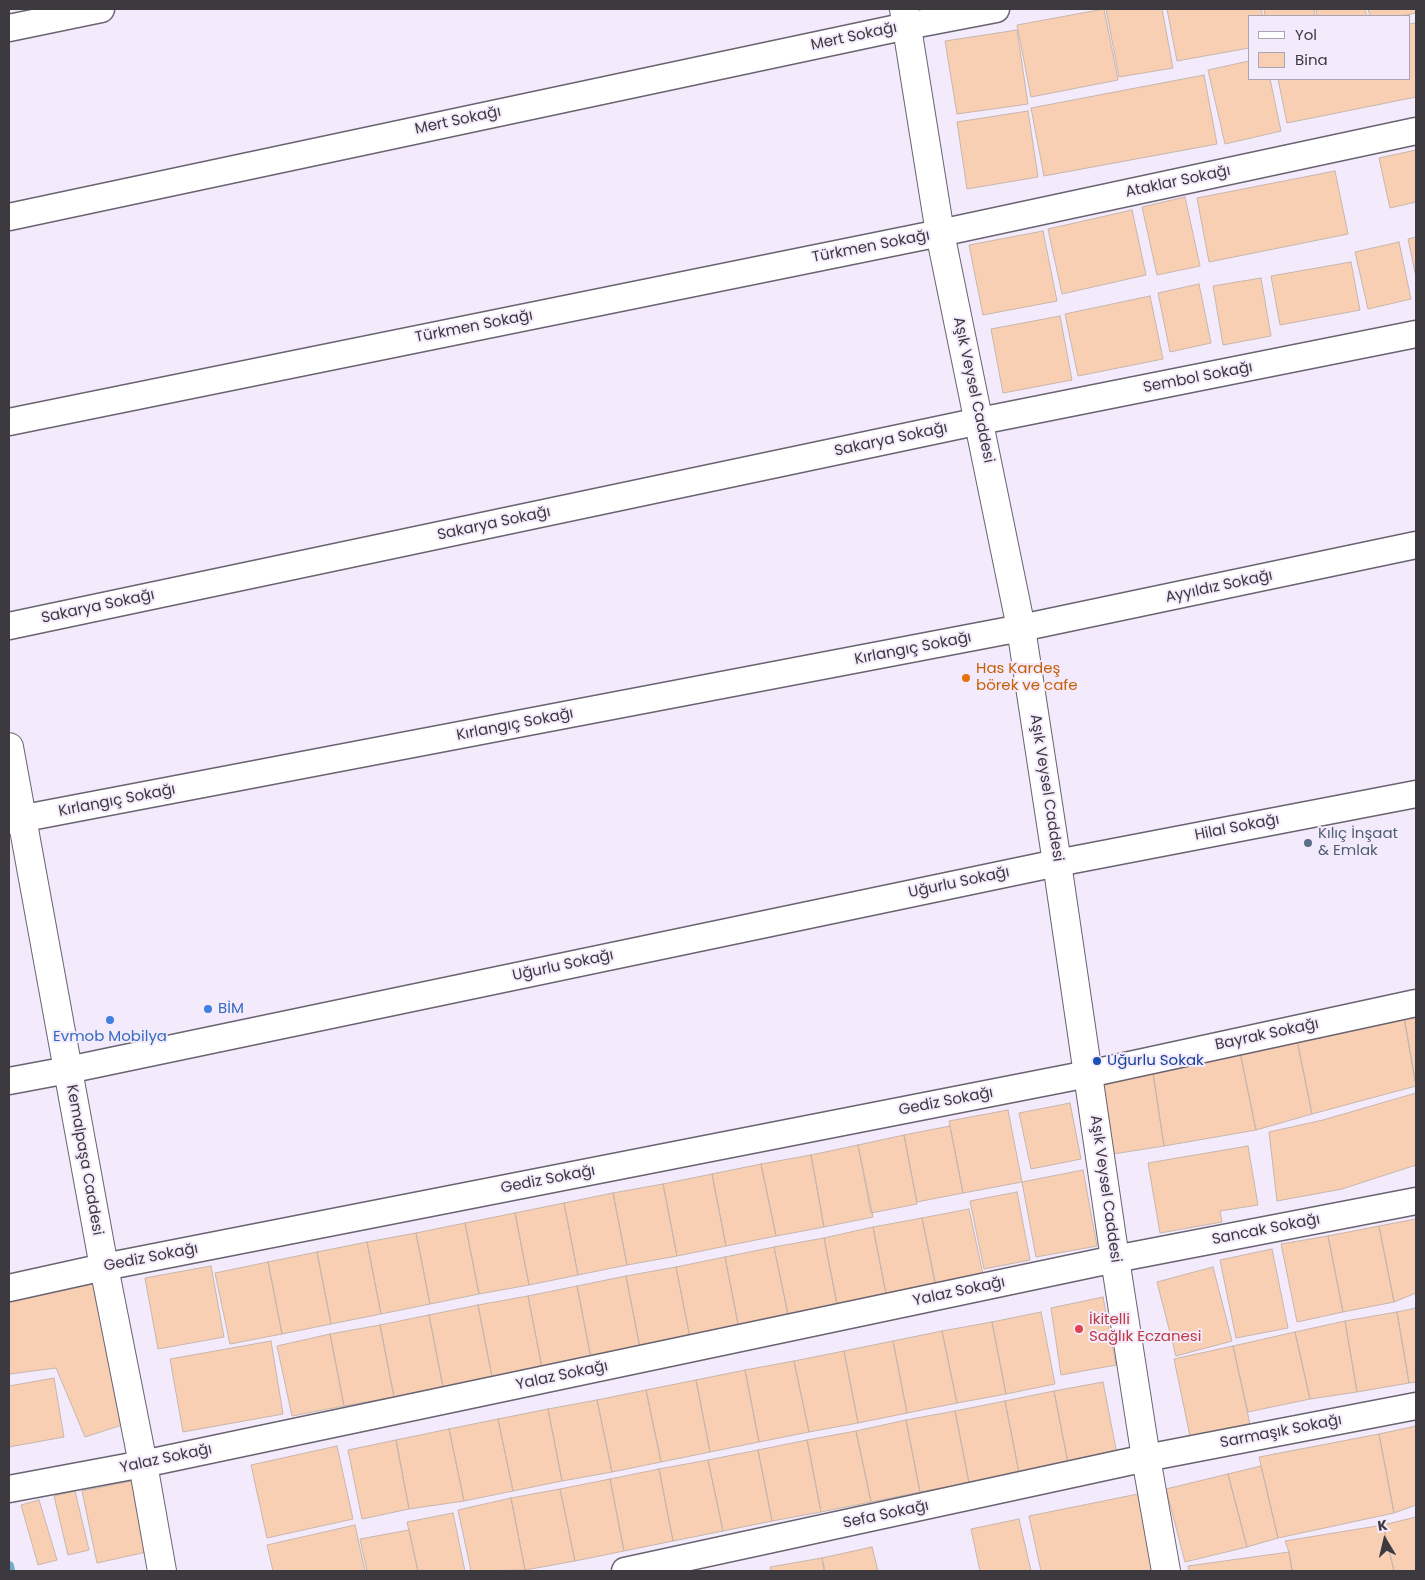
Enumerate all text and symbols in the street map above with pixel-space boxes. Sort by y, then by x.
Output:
legend [1248,15,1410,80]
street label: Mert Sokağı [809,19,899,55]
text: Yol [1295,24,1317,45]
text: Bina [1295,49,1328,70]
street label: Mert Sokağı [413,103,503,139]
street label: Ataklar Sokağı [1124,162,1232,202]
street label: Türkmen Sokağı [811,227,931,267]
street label: Türkmen Sokağı [414,307,534,347]
street label: Aşık Veysel Caddesi [949,315,997,465]
street label: Sembol Sokağı [1142,359,1254,397]
street label: Sakarya Sokağı [833,419,949,461]
street label: Sakarya Sokağı [436,503,552,545]
street label: Ayyıldız Sokağı [1164,567,1274,607]
street label: Sakarya Sokağı [40,586,156,628]
street label: Kırlangıç Sokağı [853,629,973,669]
place label: Has Kardeş börek ve cafe [976,660,1078,695]
marker: Has Kardeş börek ve cafe [960,672,972,684]
street label: Kırlangıç Sokağı [455,705,575,745]
street label: Aşık Veysel Caddesi [1025,713,1067,863]
street label: Kırlangıç Sokağı [57,781,177,821]
street label: Hilal Sokağı [1193,811,1281,845]
place label: Kılıç İnşaat & Emlak [1318,825,1398,860]
marker: Kılıç İnşaat & Emlak [1302,837,1314,849]
street label: Uğurlu Sokağı [907,864,1011,902]
street label: Uğurlu Sokağı [511,947,615,985]
place label: BİM [218,1000,244,1018]
marker: BİM [202,1003,214,1015]
marker: Evmob Mobilya [104,1014,116,1026]
street label: Bayrak Sokağı [1214,1015,1320,1055]
place label: Evmob Mobilya [53,1028,167,1046]
place label: Uğurlu Sokak [1107,1052,1204,1070]
marker: Uğurlu Sokak [1091,1055,1103,1067]
street label: Kemalpaşa Caddesi [62,1083,106,1237]
street label: Gediz Sokağı [897,1084,995,1120]
street label: Aşık Veysel Caddesi [1086,1114,1124,1264]
street label: Gediz Sokağı [499,1162,597,1198]
street label: Sancak Sokağı [1210,1211,1322,1249]
street label: Gediz Sokağı [102,1240,200,1276]
street label: Yalaz Sokağı [911,1273,1007,1311]
place label: İkitelli Sağlık Eczanesi [1089,1311,1201,1346]
marker: İkitelli Sağlık Eczanesi [1073,1323,1085,1335]
street label: Yalaz Sokağı [514,1357,610,1395]
street label: Sarmaşık Sokağı [1219,1411,1343,1453]
street label: Yalaz Sokağı [118,1440,214,1478]
street label: Sefa Sokağı [841,1497,931,1533]
north arrow [1360,1515,1410,1565]
text: K [1376,1515,1389,1536]

